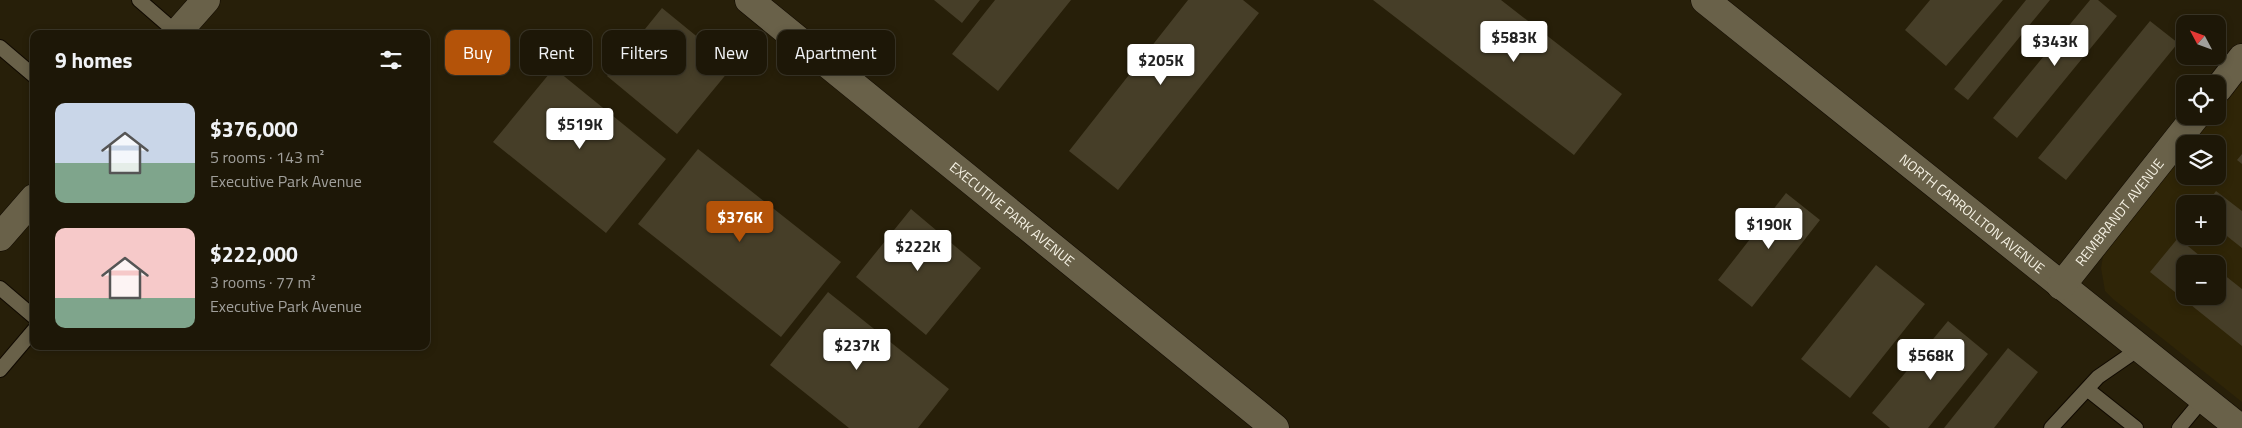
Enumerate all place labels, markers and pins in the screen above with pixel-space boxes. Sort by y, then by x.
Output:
pin: $583K [1479,20,1549,63]
pin: $343K [2020,24,2090,67]
pin: $205K [1126,44,1196,86]
pin: $519K [545,108,615,150]
pin: $376K [705,200,775,243]
pin: $190K [1734,208,1804,250]
pin: $222K [883,230,953,272]
pin: $237K [822,328,892,371]
pin: $568K [1896,338,1966,381]

